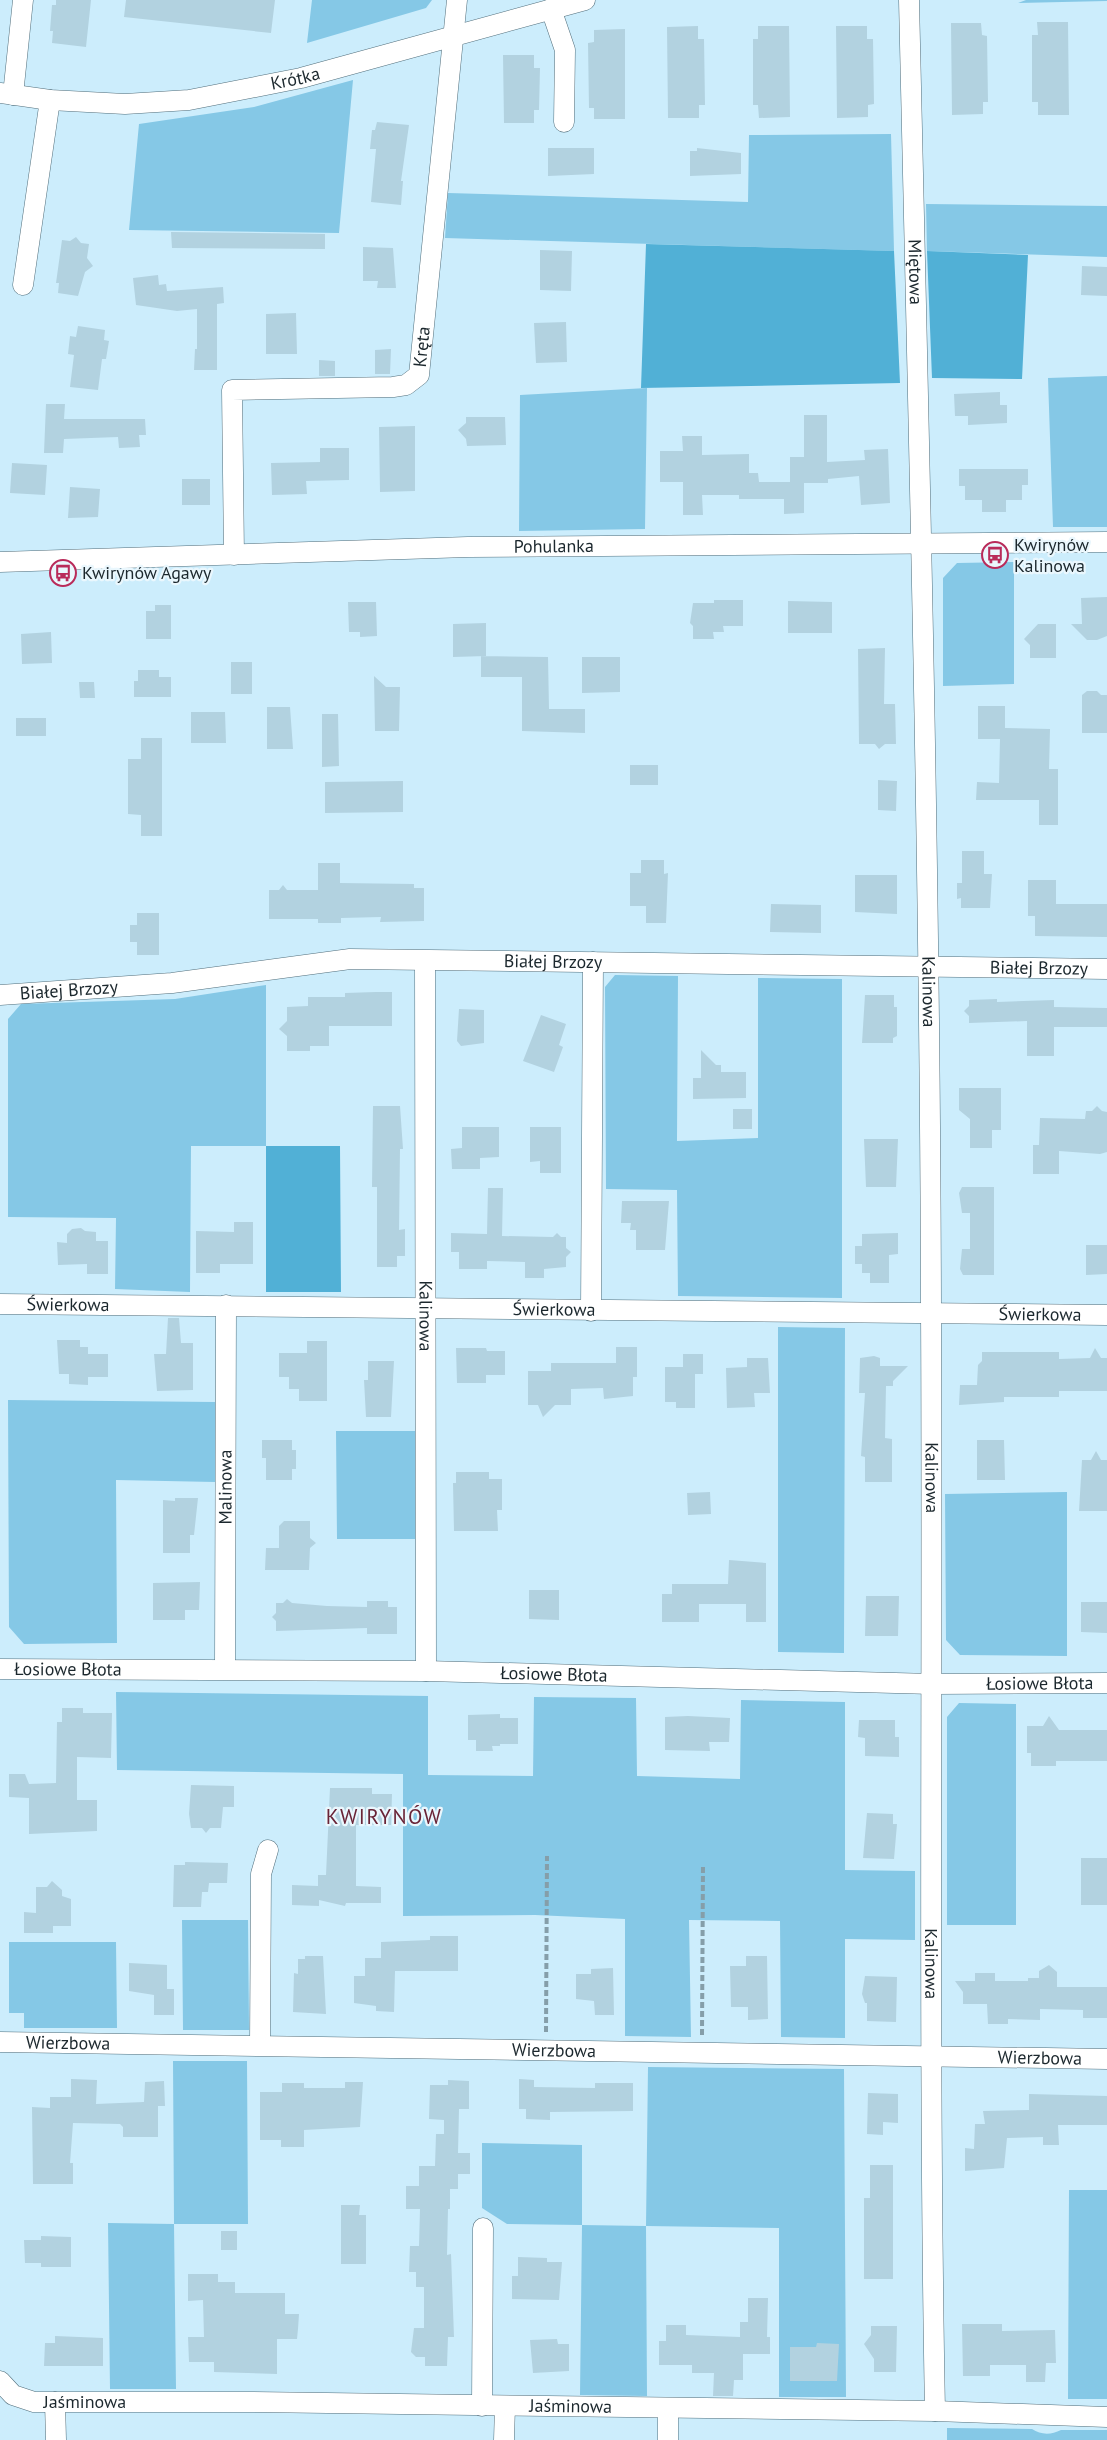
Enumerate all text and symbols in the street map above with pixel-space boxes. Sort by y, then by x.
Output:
street label: Krótka [268,61,322,95]
street label: Miętowa [904,239,928,305]
street label: Kręta [408,325,435,368]
place label: Kwirynów Kalinowa [1014,533,1090,577]
street label: Pohulanka [514,534,594,558]
bus stop icon: Kwirynów Kalinowa [980,540,1010,570]
bus stop icon: Kwirynów Agawy [48,558,78,588]
place label: Kwirynów Agawy [82,561,212,584]
street label: Białej Brzozy [504,949,603,973]
street label: Białej Brzozy [990,955,1089,980]
street label: Kalinowa [917,956,941,1027]
street label: Białej Brzozy [19,975,119,1005]
street label: Kalinowa [414,1280,438,1352]
street label: Świerkowa [26,1292,110,1316]
street label: Świerkowa [512,1297,596,1321]
street label: Świerkowa [998,1302,1082,1326]
street label: Kalinowa [920,1442,944,1513]
street label: Malinowa [213,1450,237,1524]
street label: Łosiowe Błota [14,1657,122,1681]
street label: Łosiowe Błota [500,1661,608,1687]
street label: Łosiowe Błota [986,1671,1094,1695]
district label: KWIRYNÓW [326,1803,442,1830]
street label: Kalinowa [920,1928,943,1999]
street label: Wierzbowa [26,2030,110,2055]
street label: Wierzbowa [512,2038,596,2062]
street label: Wierzbowa [998,2045,1082,2070]
street label: Jaśminowa [42,2390,126,2413]
street label: Jaśminowa [528,2394,612,2418]

